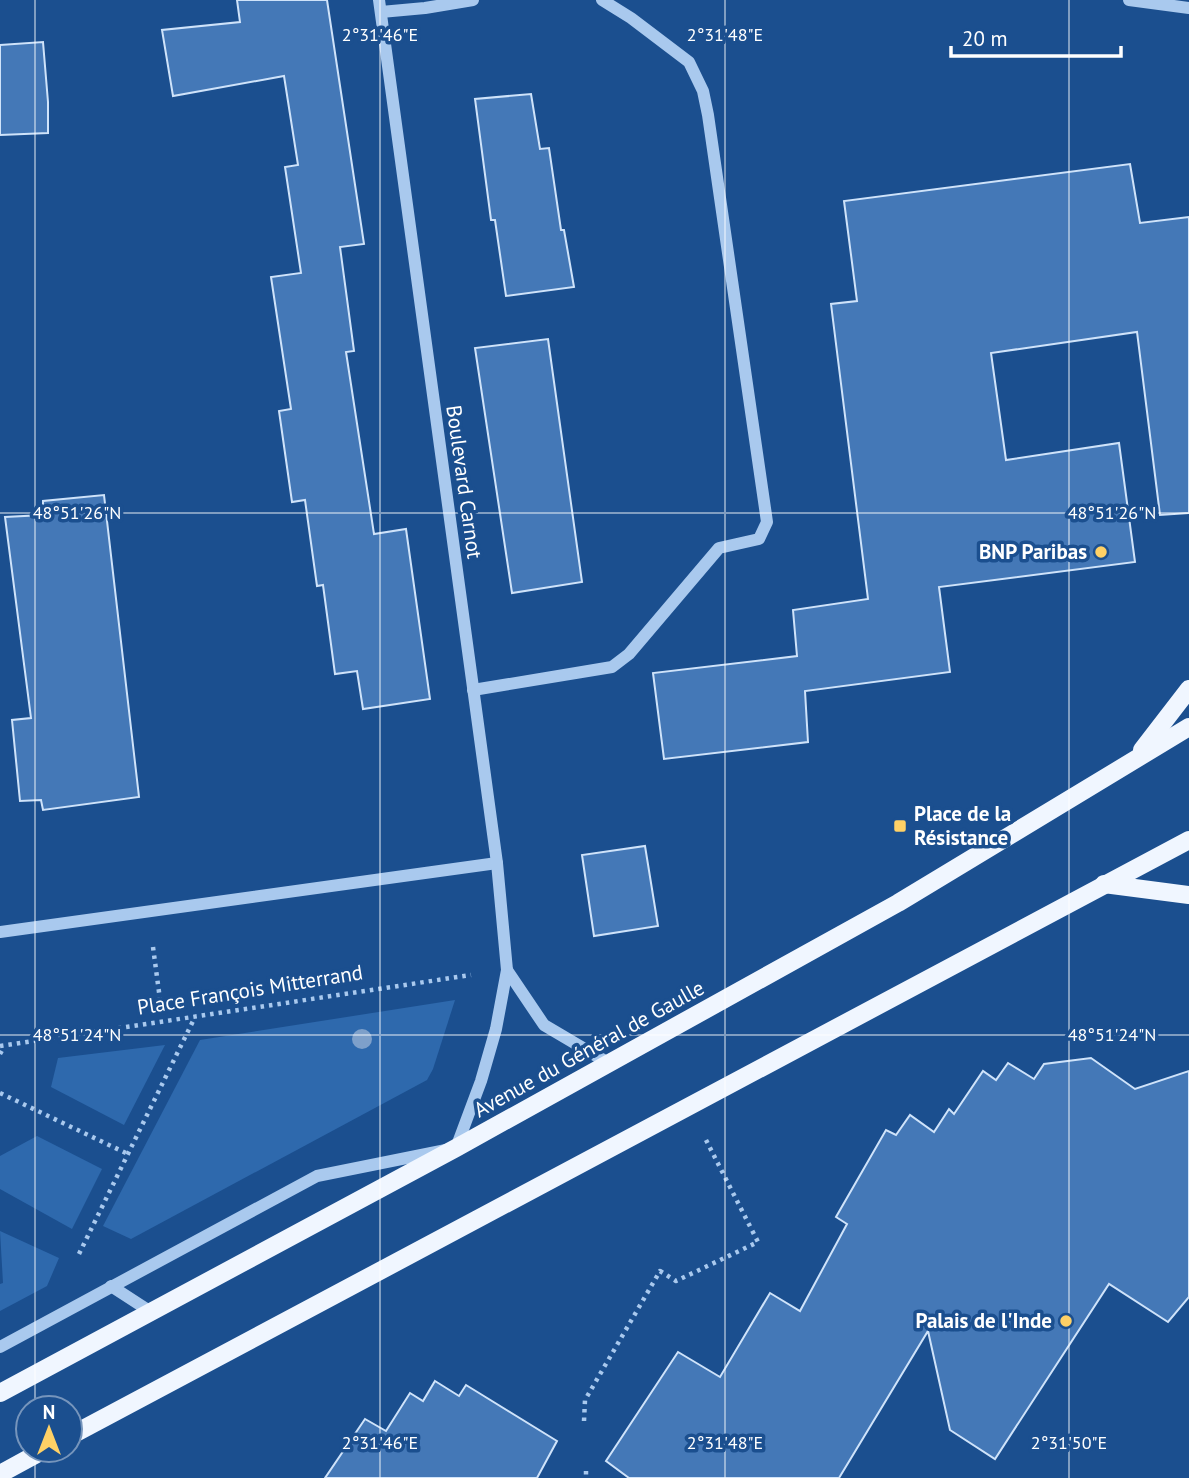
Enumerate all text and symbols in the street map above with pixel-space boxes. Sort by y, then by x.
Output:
scale bar [951,14,1121,58]
text: 2°31'46"E [342,23,418,46]
text: 2°31'48"E [687,23,763,46]
text: 20 m [962,25,1008,52]
street label: Boulevard Carnot [440,403,489,560]
text: 48°51'26"N [33,501,121,524]
text: 48°51'26"N [1068,501,1156,524]
place label: BNP Paribas [979,538,1087,565]
marker: BNP Paribas [1093,544,1109,560]
place label: Place de la Résistance [914,800,1011,851]
marker: Place de la Résistance [892,818,908,834]
street label: Place François Mitterrand [135,958,365,1021]
street label: Avenue du Général de Gaulle [469,974,709,1123]
text: 48°51'24"N [33,1023,121,1046]
text: 48°51'24"N [1068,1023,1156,1046]
place label: Palais de l'Inde [916,1307,1052,1334]
marker: Palais de l'Inde [1058,1313,1074,1329]
north arrow [14,1394,84,1464]
text: N [43,1400,55,1424]
text: 2°31'46"E [342,1431,418,1454]
text: 2°31'48"E [687,1431,763,1454]
text: 2°31'50"E [1031,1431,1107,1454]

